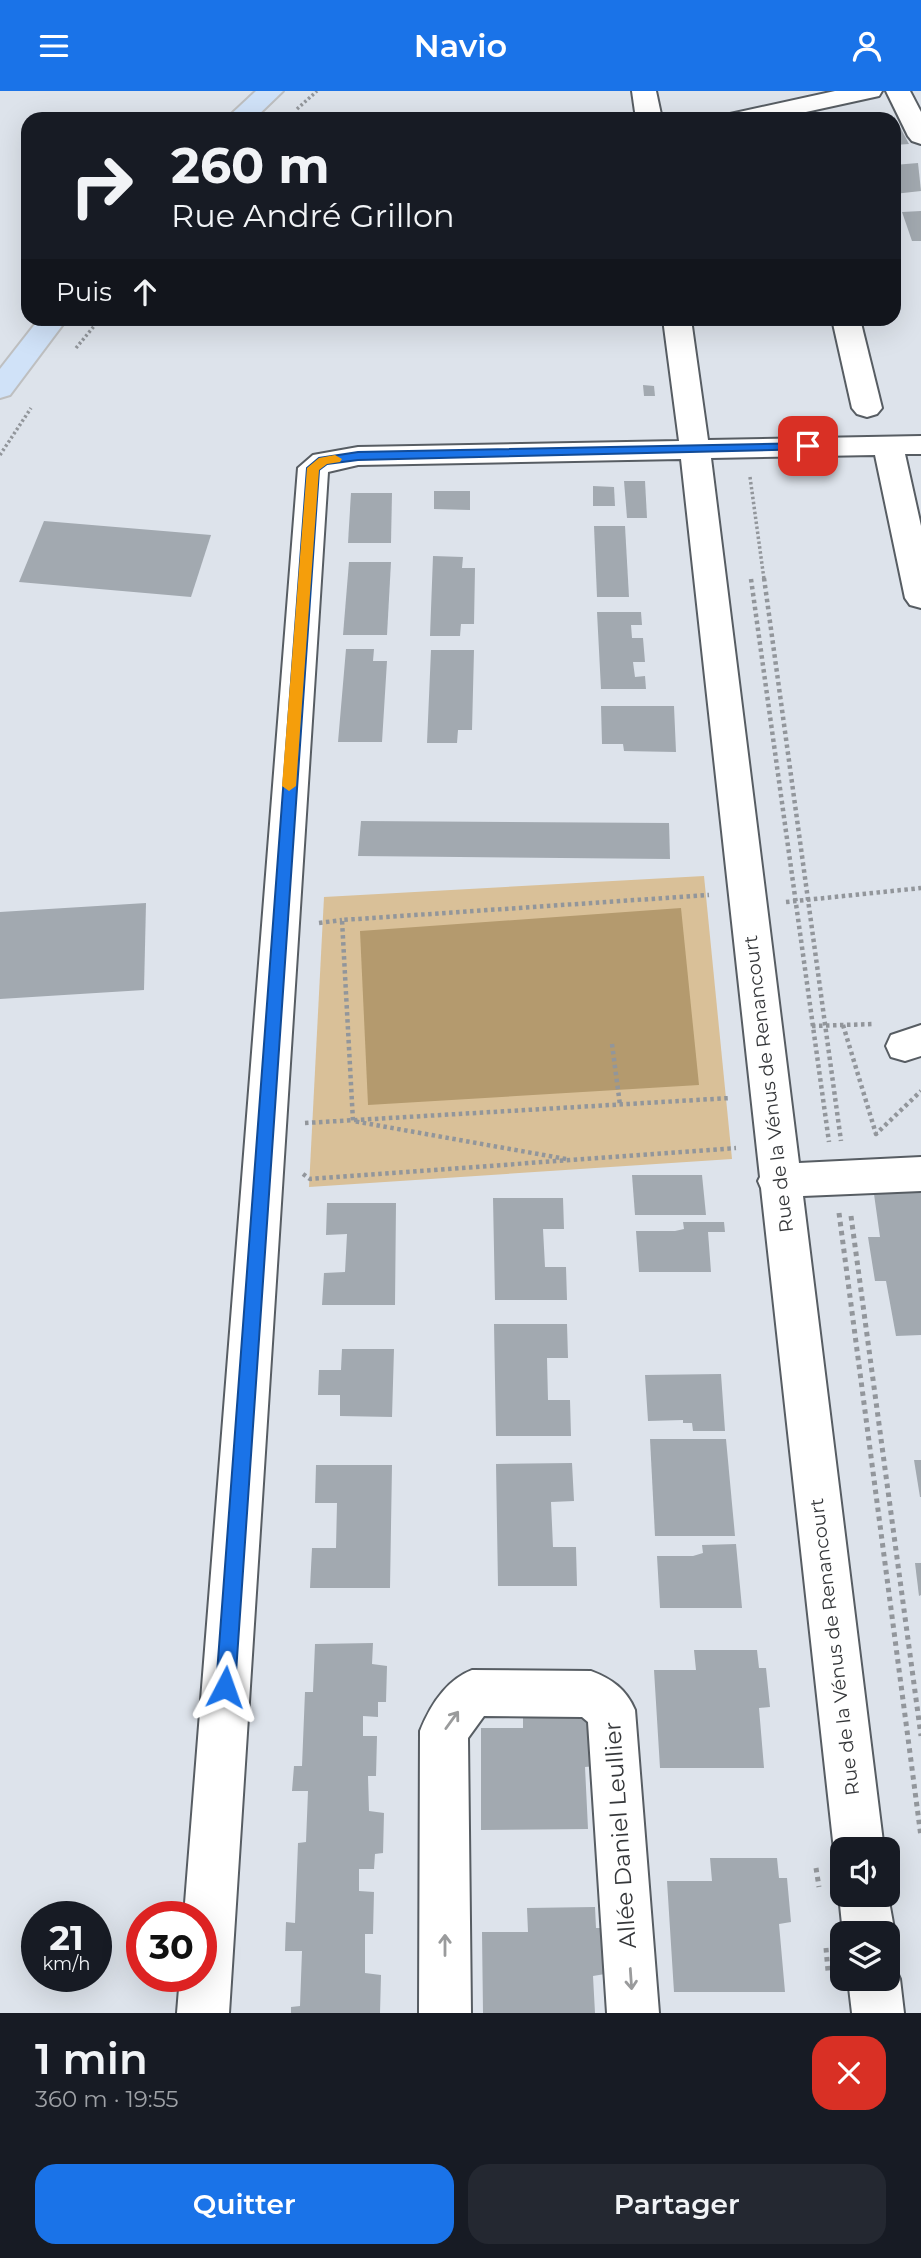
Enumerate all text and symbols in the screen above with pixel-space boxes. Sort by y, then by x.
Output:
text: Navio [414,26,507,65]
icon: menu [35,27,73,65]
icon: person [848,27,886,65]
text: 260 m [171,136,330,195]
icon: right [56,140,147,231]
text: Rue André Grillon [171,196,455,235]
icon: ahead [126,273,164,311]
text: Puis [56,276,112,308]
pin [778,416,838,476]
icon: arrive [789,427,827,465]
street label: Rue de la Vénus de Renancourt [739,934,798,1234]
street label: Rue de la Vénus de Renancourt [805,1497,864,1797]
position arrow [188,1650,262,1724]
one-way arrow [445,1711,459,1730]
street label: Allée Daniel Leullier [598,1721,642,1949]
map controls [830,1837,900,1991]
button: sound [830,1837,900,1907]
speed limit sign: 30 [126,1901,217,1992]
text: 21 [49,1916,84,1959]
button: layers [830,1921,900,1991]
one-way arrow [438,1934,452,1957]
text: km/h [42,1953,91,1975]
one-way arrow [625,1968,638,1990]
text: 1 min [35,2033,148,2085]
button: close [812,2036,886,2110]
text: 360 m · 19:55 [35,2085,179,2113]
button: Quitter [35,2164,454,2244]
button: Partager [468,2164,886,2244]

